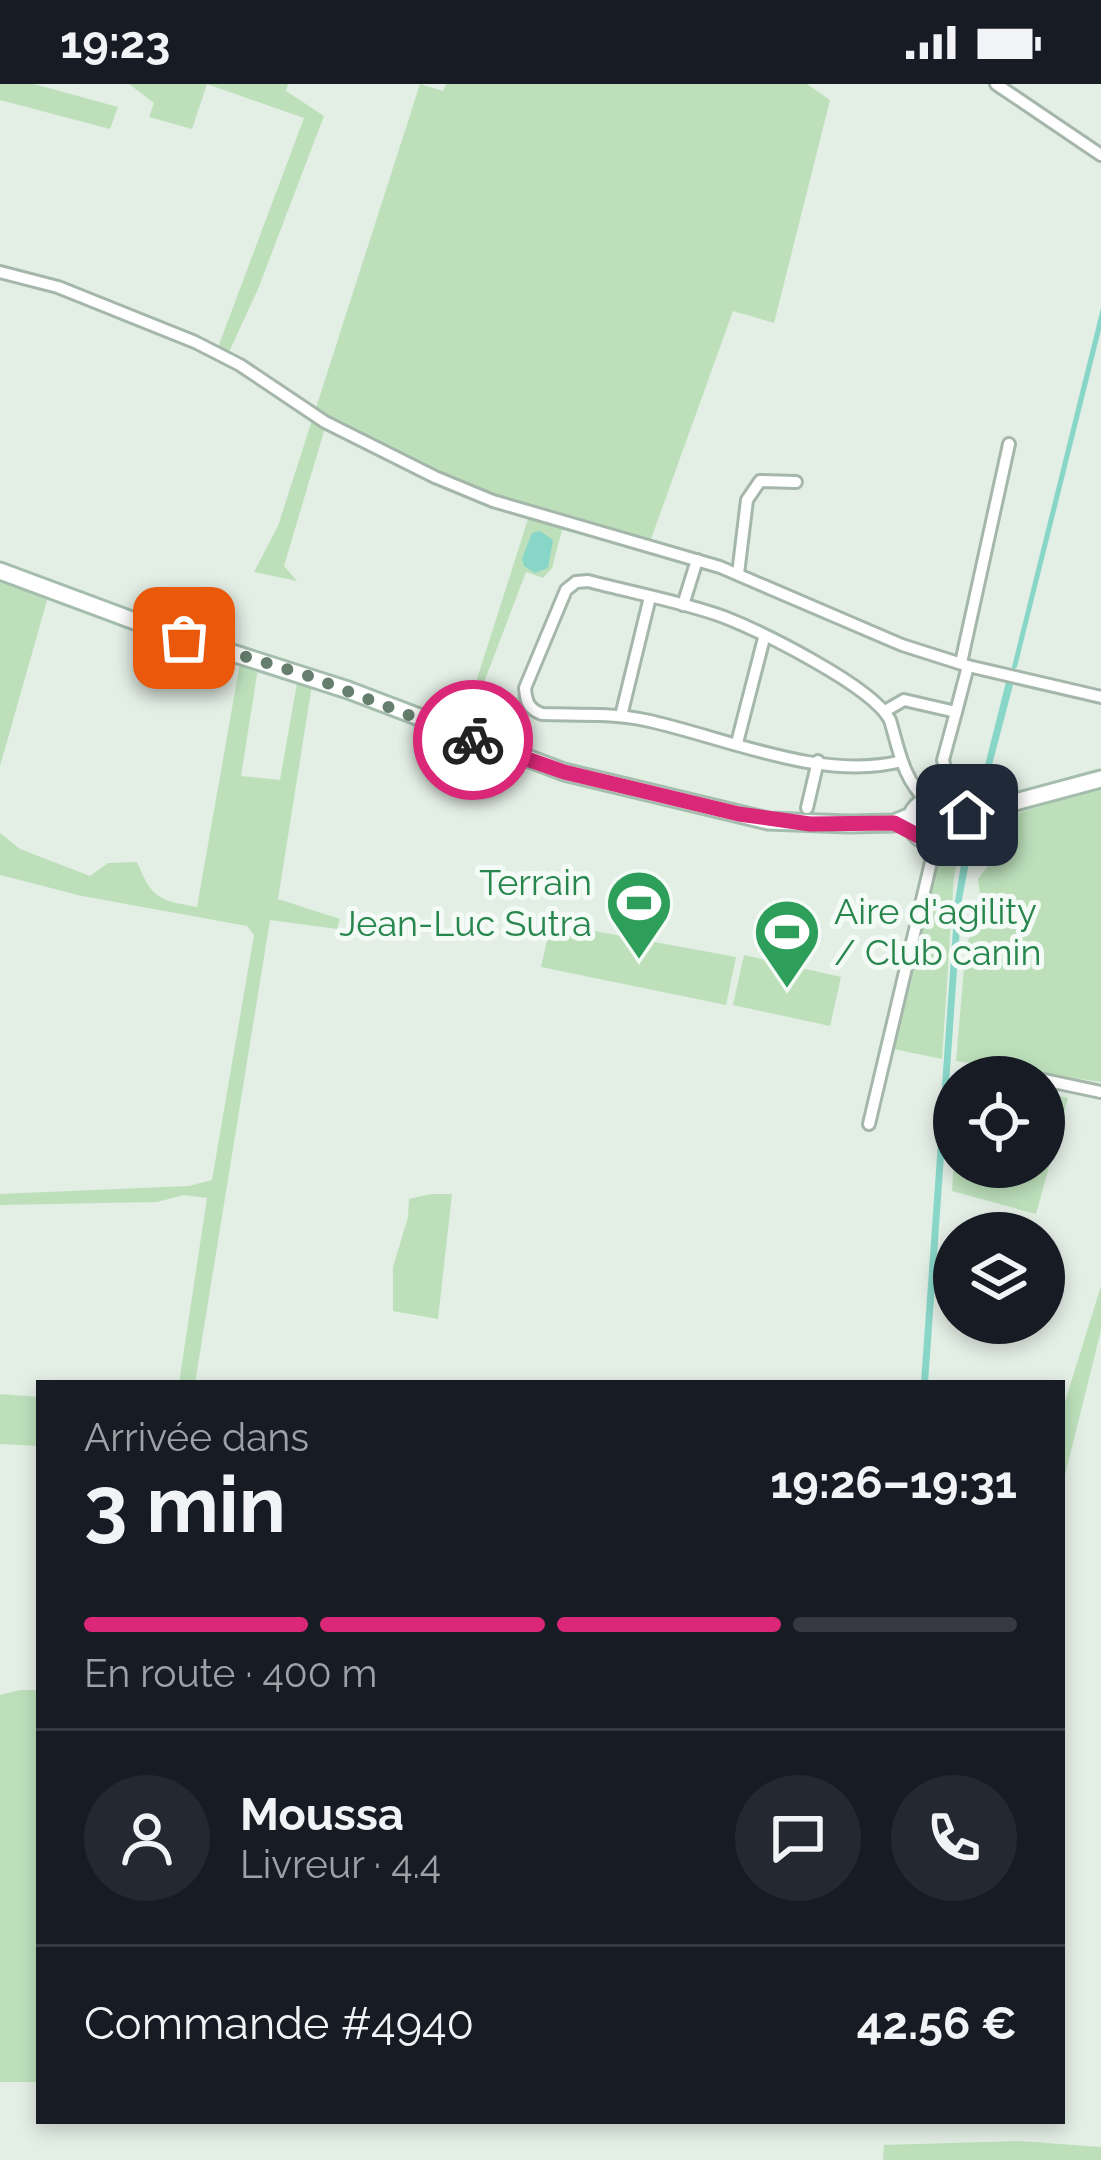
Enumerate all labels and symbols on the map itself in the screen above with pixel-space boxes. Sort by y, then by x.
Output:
pin [133,587,235,689]
courier [413,680,533,800]
pin [916,764,1018,866]
place label: Terrain Jean-Luc Sutra [339,861,592,944]
sports icon: Terrain Jean-Luc Sutra [604,868,674,962]
place label: Aire d'agility / Club canin [834,890,1041,973]
sports icon: Aire d'agility / Club canin [752,897,822,991]

